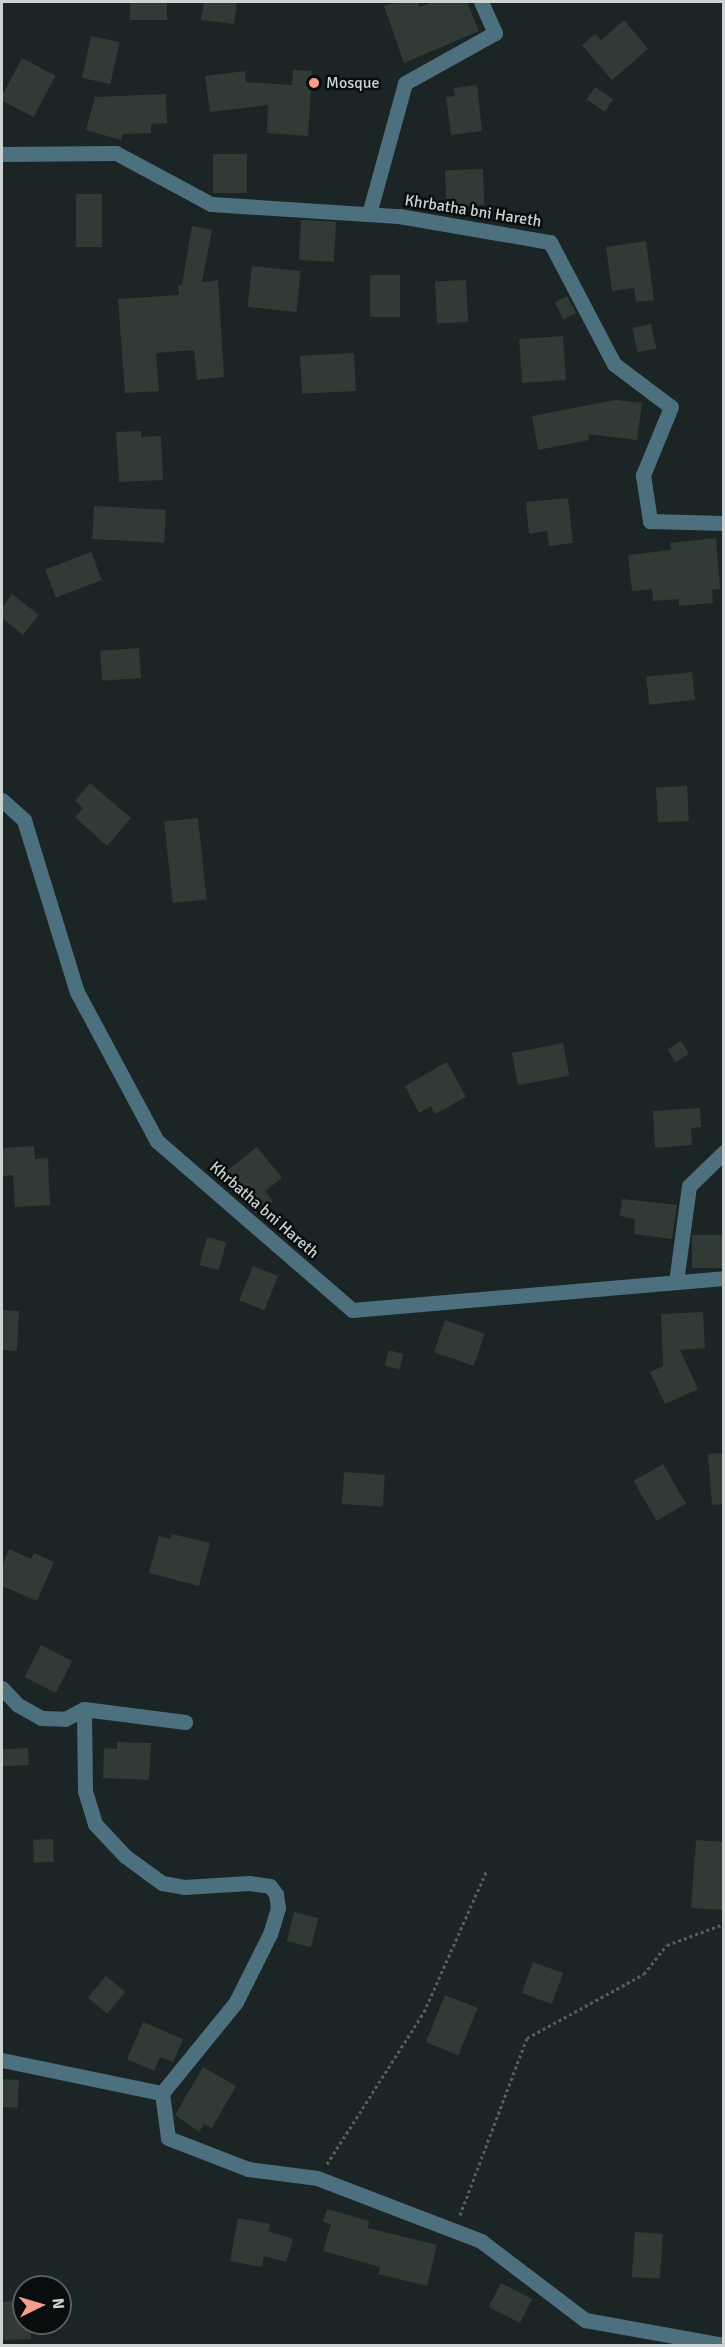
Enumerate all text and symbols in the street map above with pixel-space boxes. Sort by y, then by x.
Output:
place label: Mosque [326,73,379,93]
marker: Mosque [307,76,321,90]
street label: Khrbatha bni Hareth [403,191,543,231]
street label: Khrbatha bni Hareth [206,1157,322,1263]
north arrow [12,2275,72,2335]
text: N [47,2297,68,2310]

